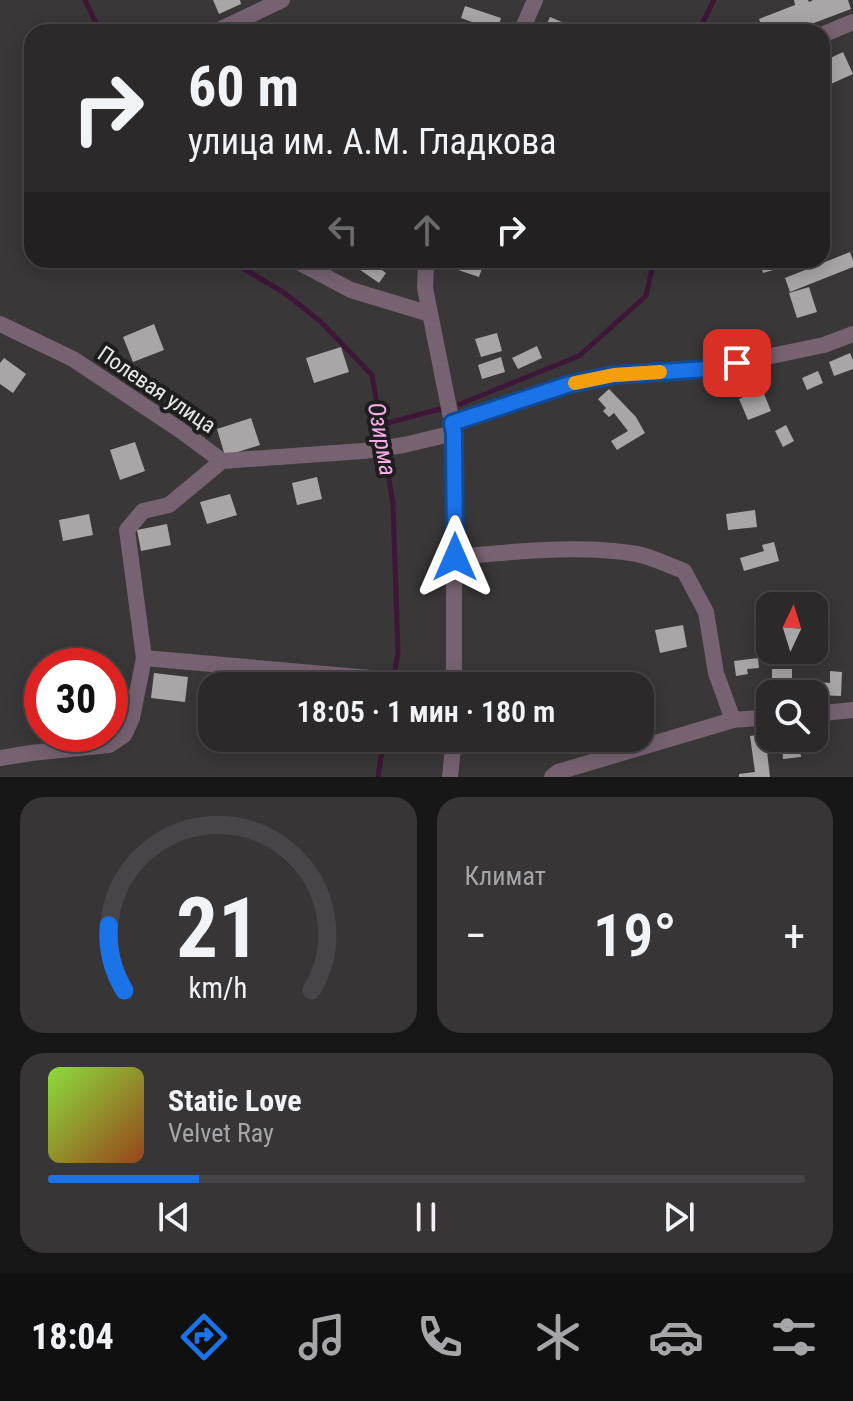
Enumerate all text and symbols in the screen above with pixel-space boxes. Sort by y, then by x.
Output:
text: 60 m [188,54,299,120]
icon: right [56,56,160,160]
text: улица им. А.М. Гладкова [188,121,557,163]
icon: left [321,208,365,252]
icon: ahead [405,208,449,252]
icon: right [489,208,533,252]
pin [703,329,771,397]
street label: Полевая улица [93,341,220,438]
icon: arrive [715,341,759,385]
water label: Озирма [362,400,402,478]
position arrow [413,515,497,599]
north arrow [756,592,828,664]
map controls [756,592,828,752]
speed limit sign: 30 [24,648,128,752]
button: search [756,680,828,752]
text: 18:05 · 1 мин · 180 m [297,694,555,729]
text: Климат [465,861,546,891]
text: 21 [176,880,260,977]
text: 19° [593,900,677,971]
text: − [465,910,487,962]
text: + [783,910,805,962]
text: km/h [189,971,248,1005]
text: Static Love [168,1083,302,1118]
text: Velvet Ray [168,1118,274,1148]
icon: previous [152,1195,196,1239]
icon: pause [404,1195,448,1239]
icon: next [657,1195,701,1239]
icon: directions [176,1309,232,1365]
icon: music [294,1309,350,1365]
icon: phone [412,1309,468,1365]
icon: climate [530,1309,586,1365]
icon: car [648,1309,704,1365]
icon: filters [766,1309,822,1365]
text: 18:04 [31,1316,114,1358]

